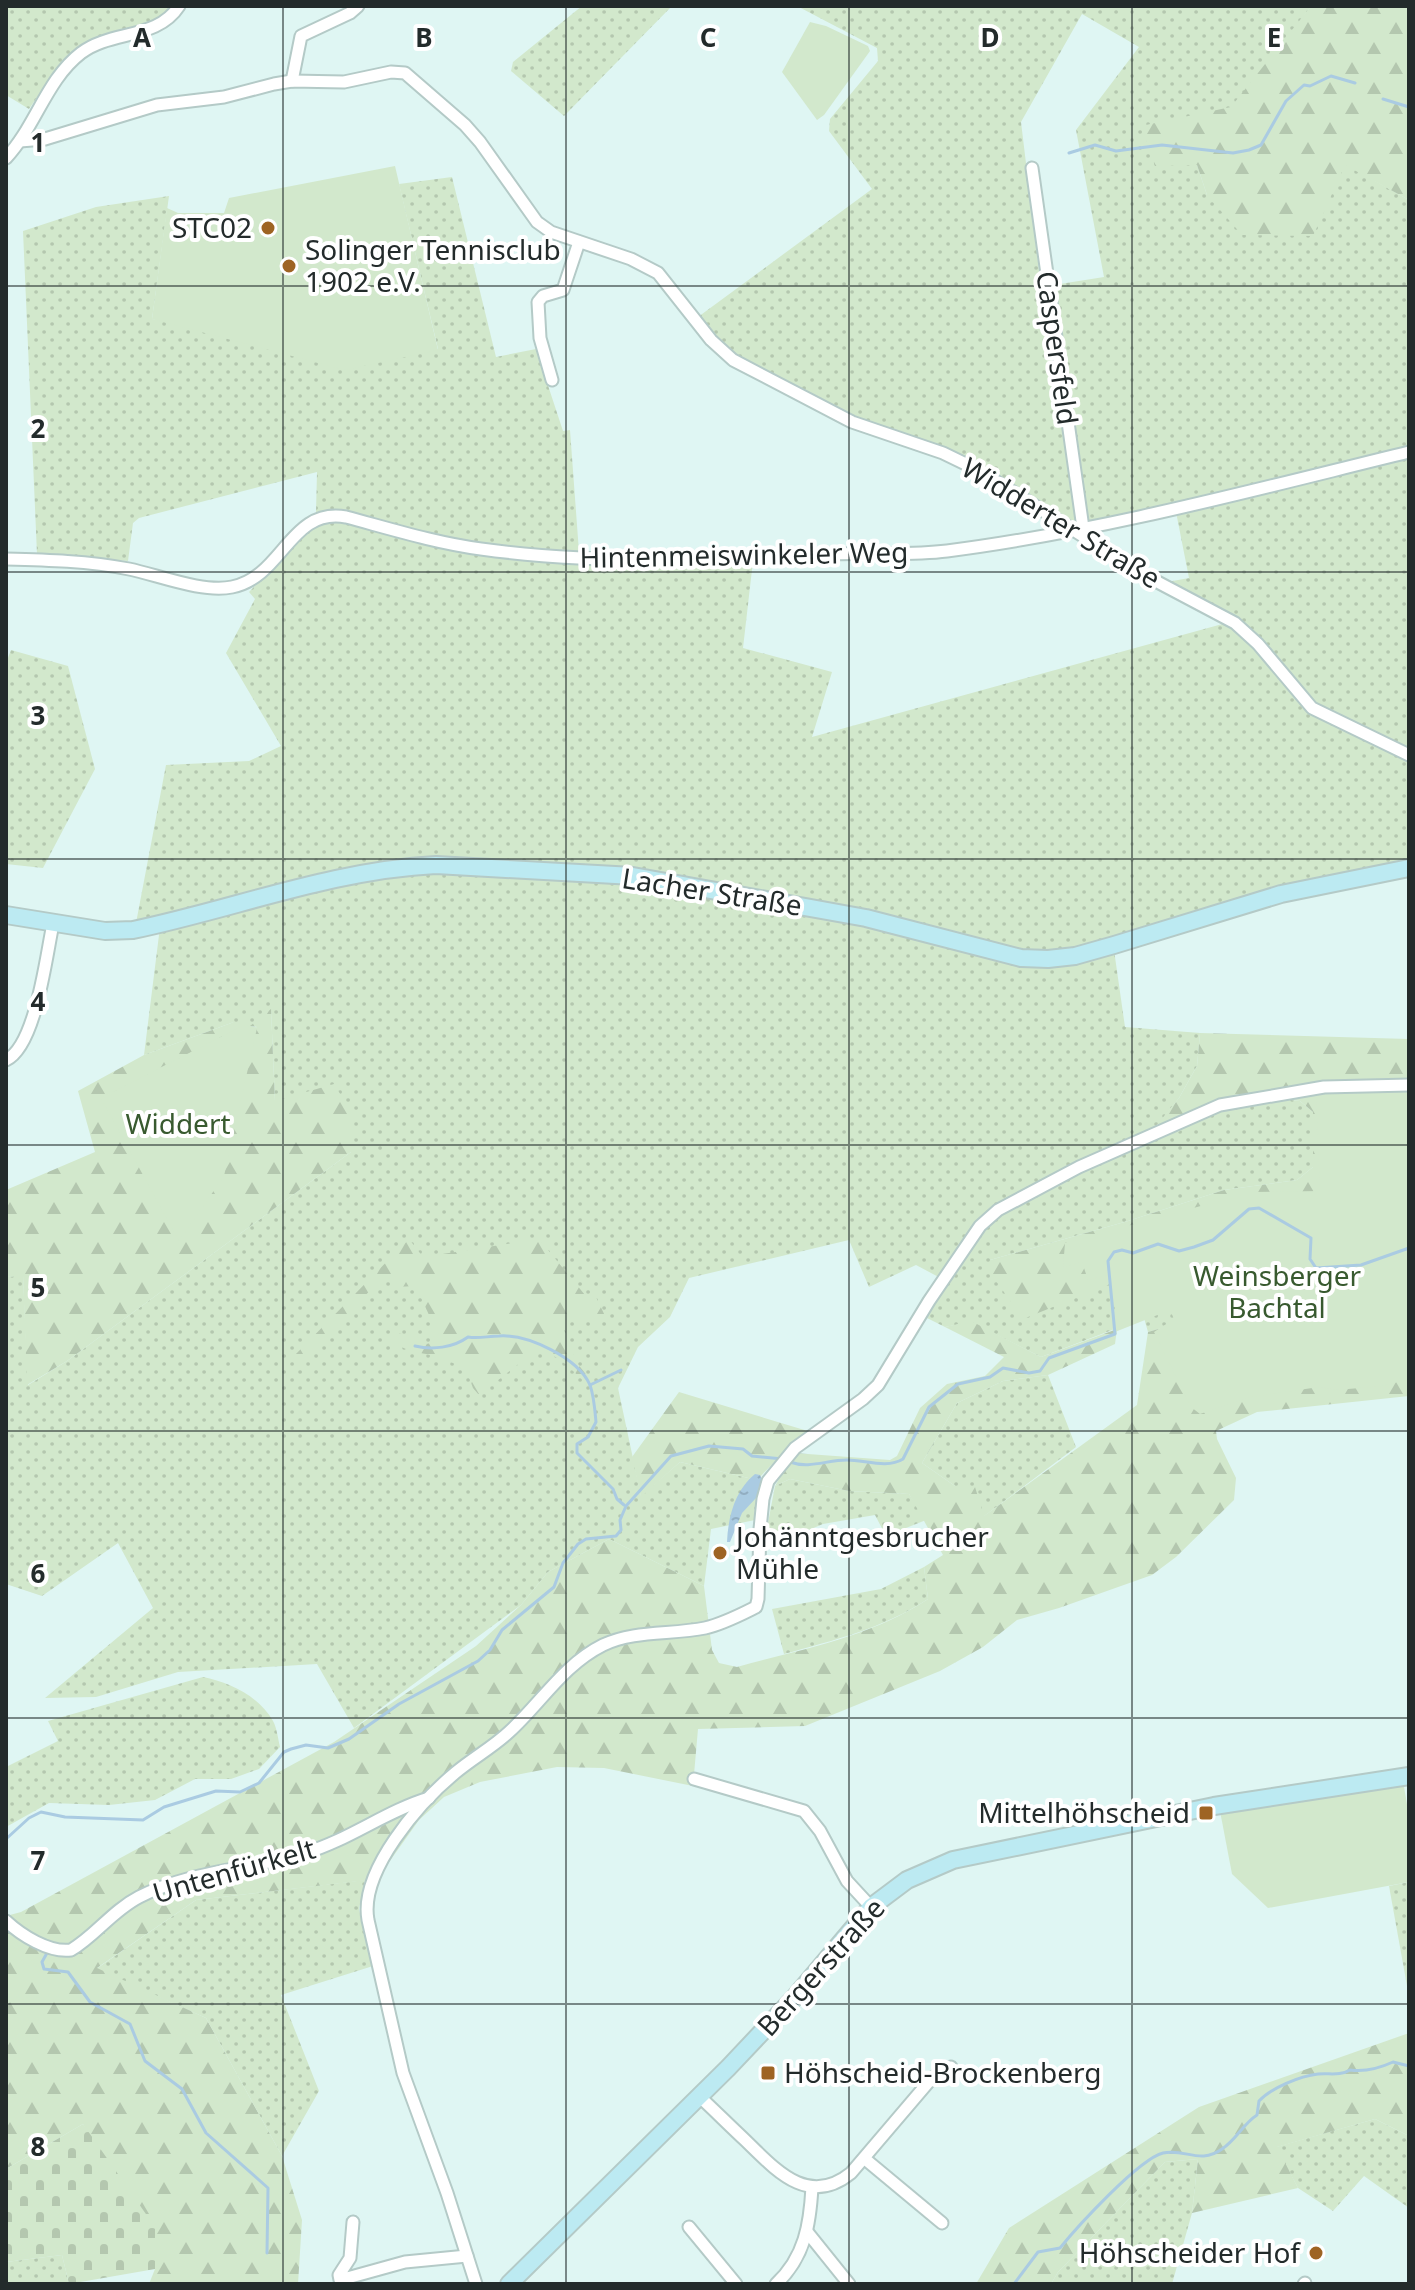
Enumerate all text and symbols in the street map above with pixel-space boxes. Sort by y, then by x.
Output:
text: A [133,19,151,55]
text: B [415,19,433,55]
text: C [700,19,716,55]
text: D [980,19,1000,55]
text: E [1267,19,1281,55]
text: 1 [31,124,45,160]
place label: STC02 [172,208,252,246]
marker: STC02 [259,219,277,237]
place label: Solinger Tennisclub 1902 e.V. [305,230,561,300]
marker: Solinger Tennisclub 1902 e.V. [280,257,298,275]
street label: Caspersfeld [1028,269,1088,427]
text: 2 [31,410,46,446]
street label: Widderter Straße [955,448,1168,596]
street label: Hintenmeiswinkeler Weg [579,532,909,576]
text: 3 [31,697,45,733]
street label: Lacher Straße [620,858,805,924]
text: 4 [31,983,46,1019]
park label: Widdert [125,1104,231,1142]
park label: Weinsberger Bachtal [1193,1256,1361,1326]
text: 5 [31,1269,45,1305]
place label: Johänntgesbrucher Mühle [733,1517,989,1587]
marker: Johänntgesbrucher Mühle [711,1544,729,1562]
text: 6 [31,1555,46,1591]
place label: Mittelhöhscheid [978,1793,1190,1831]
marker: Mittelhöhscheid [1197,1804,1215,1822]
street label: Untenfürkelt [148,1829,319,1911]
text: 7 [31,1842,46,1878]
street label: Bergerstraße [748,1889,892,2044]
place label: Höhscheid-Brockenberg [784,2053,1102,2091]
marker: Höhscheid-Brockenberg [759,2064,777,2082]
text: 8 [31,2128,45,2164]
place label: Höhscheider Hof [1079,2233,1301,2271]
marker: Höhscheider Hof [1307,2244,1325,2262]

